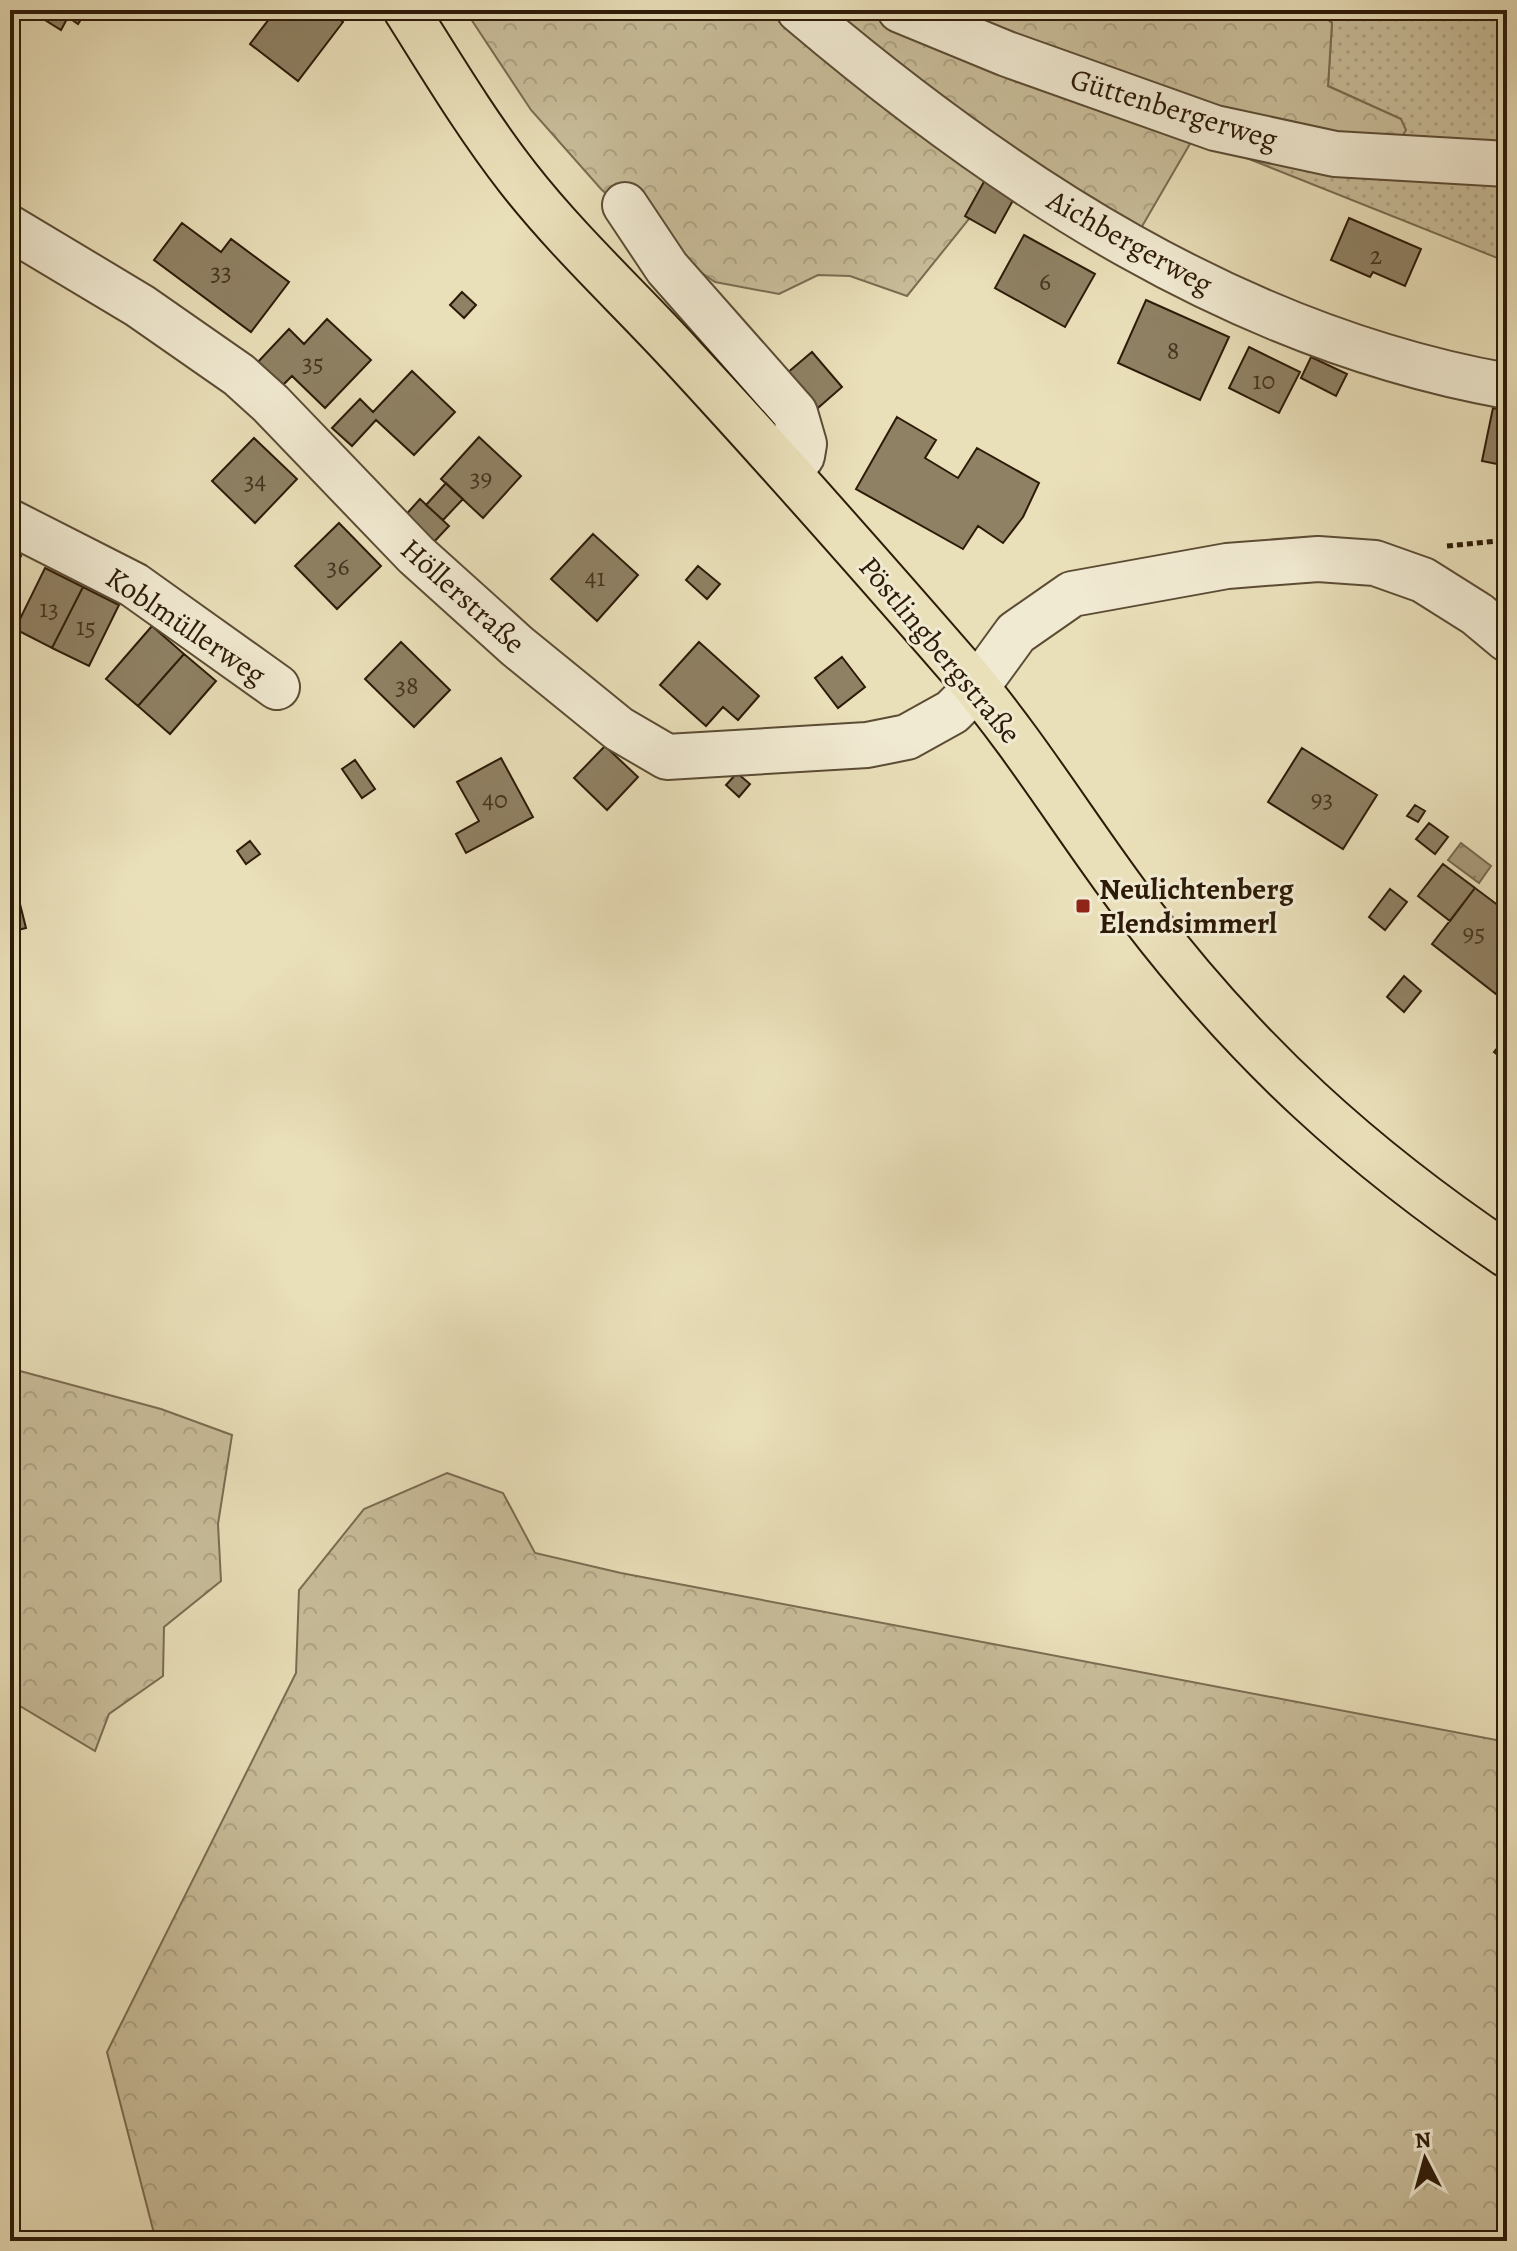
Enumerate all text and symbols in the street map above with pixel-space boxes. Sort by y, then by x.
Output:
street label: Güttenbergerweg [1065,58,1283,160]
street label: Aichbergerweg [1039,180,1220,304]
house number: 2 [1370,238,1382,273]
house number: 33 [210,254,232,289]
house number: 6 [1039,264,1051,299]
house number: 8 [1167,333,1179,368]
house number: 35 [302,345,324,380]
house number: 10 [1253,363,1275,398]
house number: 39 [470,460,492,495]
house number: 34 [244,463,267,498]
street label: Höllerstraße [392,529,534,663]
street label: Pöstlingbergstraße [850,548,1030,752]
house number: 36 [327,549,349,584]
street label: Koblmüllerweg [98,558,274,694]
house number: 41 [585,560,605,595]
house number: 13 [39,591,59,626]
house number: 15 [76,609,96,644]
house number: 38 [395,668,419,703]
house number: 93 [1311,781,1333,816]
house number: 40 [482,782,508,817]
place label: Neulichtenberg Elendsimmerl [1099,869,1294,943]
marker: Neulichtenberg Elendsimmerl [1074,897,1092,915]
house number: 95 [1462,915,1486,950]
north arrow [1385,2119,1465,2199]
text: N [1413,2124,1433,2156]

